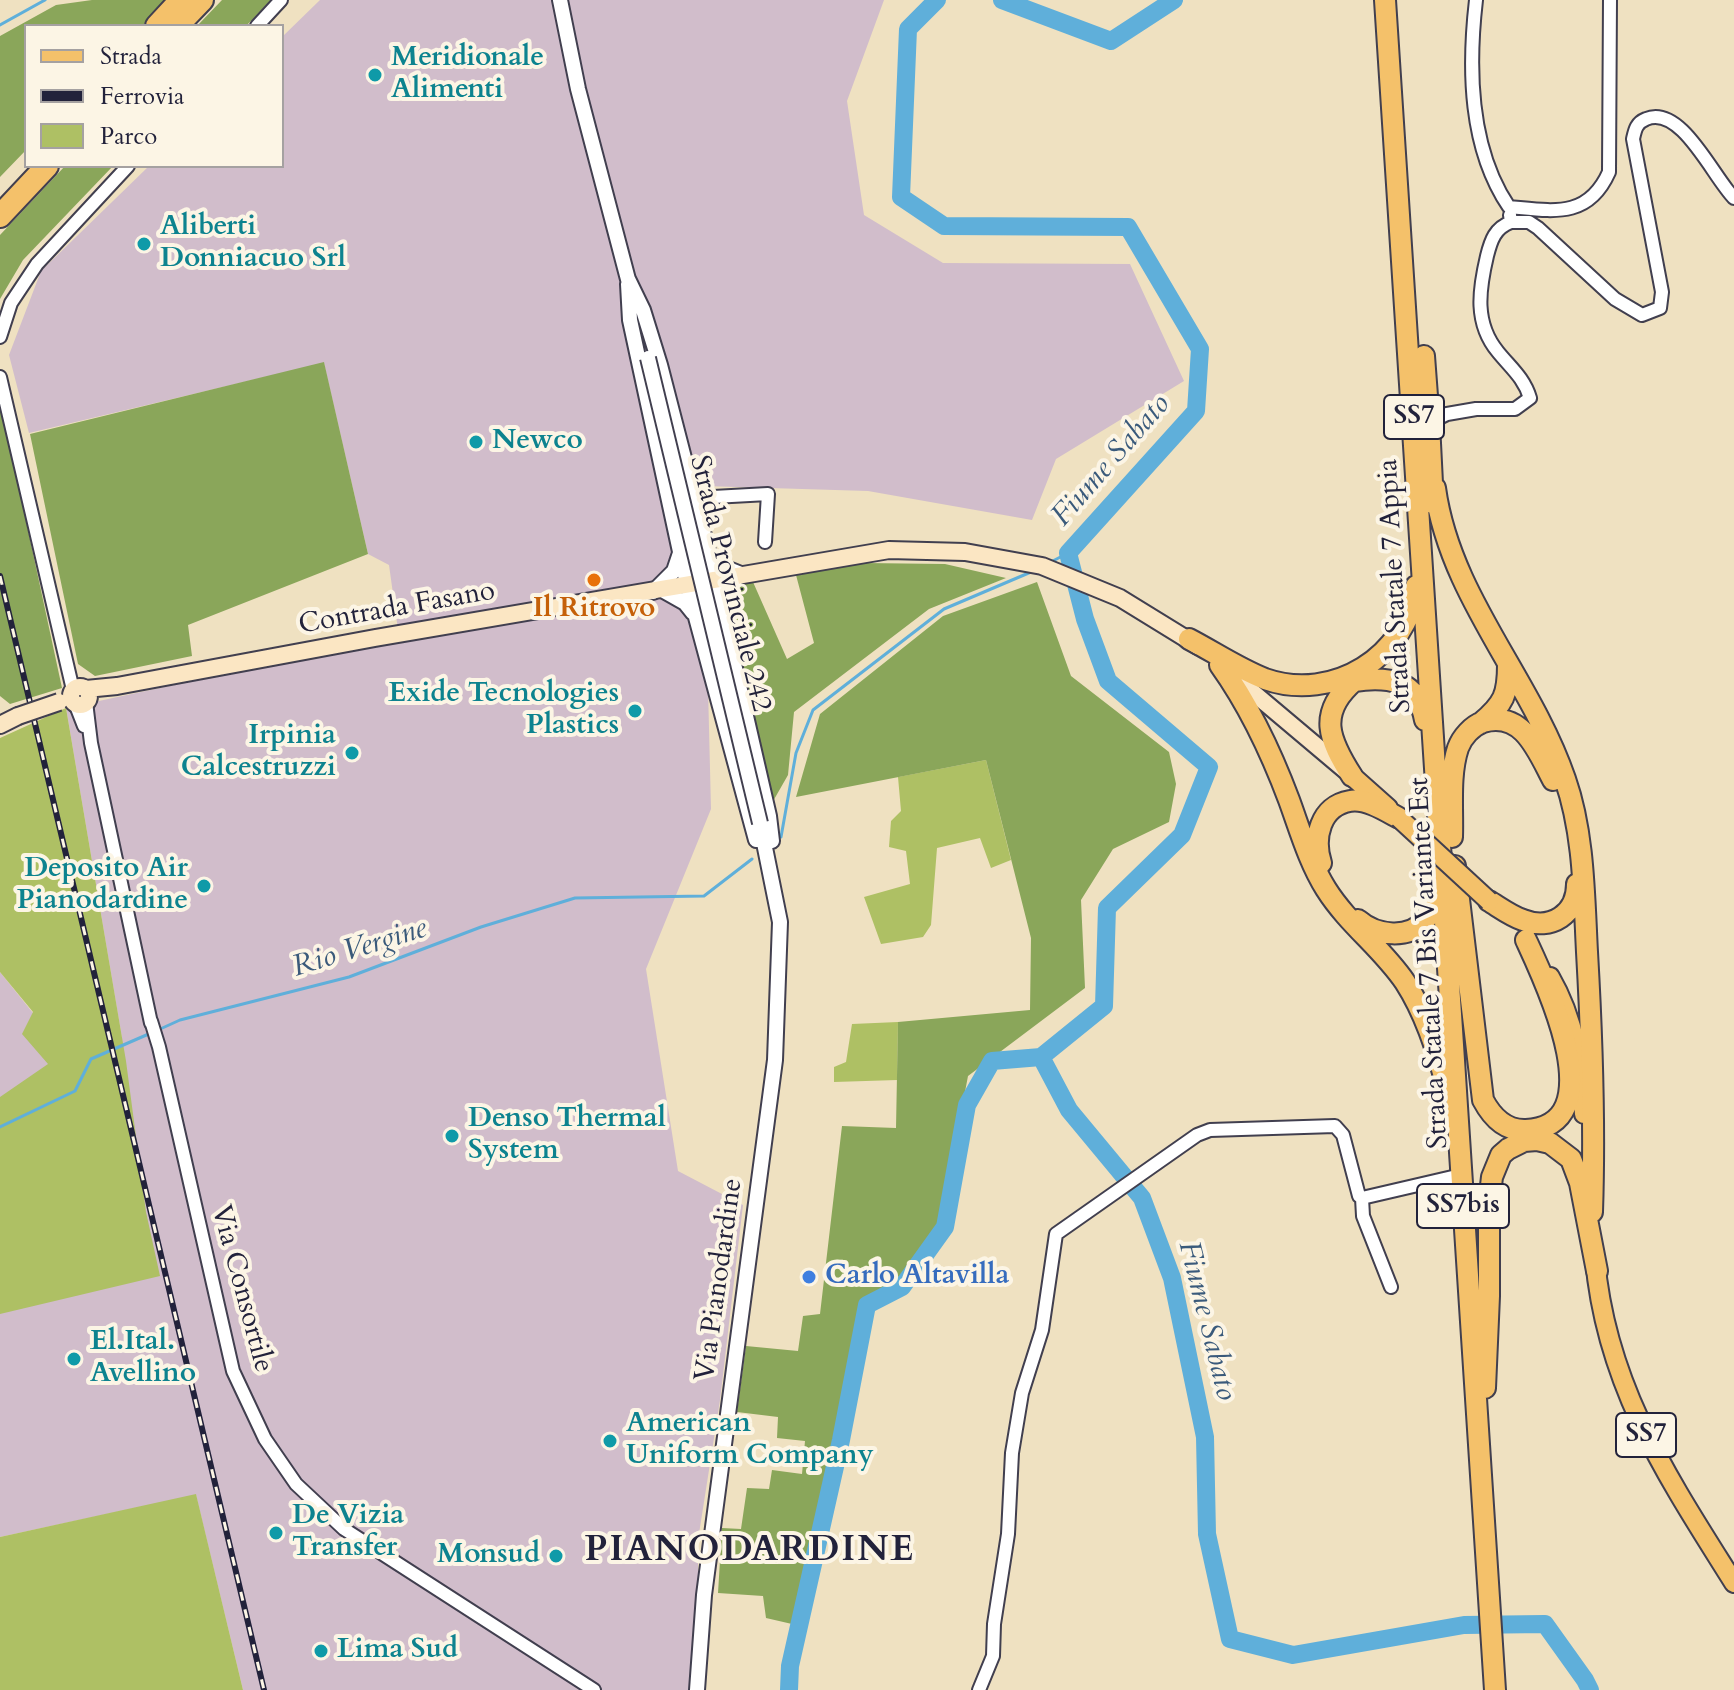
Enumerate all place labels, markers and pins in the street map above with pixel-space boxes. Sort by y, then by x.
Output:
place label: Meridionale Alimenti [391,42,544,108]
marker: Meridionale Alimenti [366,66,384,84]
place label: Aliberti Donniacuo Srl [160,211,346,277]
marker: Aliberti Donniacuo Srl [135,235,153,253]
place label: Newco [492,425,583,459]
marker: Newco [467,433,485,451]
marker: Il Ritrovo [585,571,603,589]
place label: Il Ritrovo [533,593,655,627]
place label: Exide Tecnologies Plastics [388,678,619,744]
marker: Exide Tecnologies Plastics [626,702,644,720]
place label: Irpinia Calcestruzzi [181,720,336,786]
marker: Irpinia Calcestruzzi [343,744,361,762]
place label: Deposito Air Pianodardine [17,853,188,919]
marker: Deposito Air Pianodardine [195,877,213,895]
place label: Denso Thermal System [468,1103,666,1169]
marker: Denso Thermal System [443,1127,461,1145]
place label: Carlo Altavilla [825,1260,1009,1294]
marker: Carlo Altavilla [800,1268,818,1286]
place label: El.Ital. Avellino [90,1326,196,1392]
marker: El.Ital. Avellino [65,1350,83,1368]
place label: American Uniform Company [626,1408,874,1474]
marker: American Uniform Company [601,1432,619,1450]
place label: De Vizia Transfer [292,1500,404,1566]
marker: De Vizia Transfer [267,1524,285,1542]
place label: Monsud [437,1539,540,1573]
marker: Monsud [547,1547,565,1565]
place label: Lima Sud [337,1634,458,1668]
marker: Lima Sud [312,1642,330,1660]

